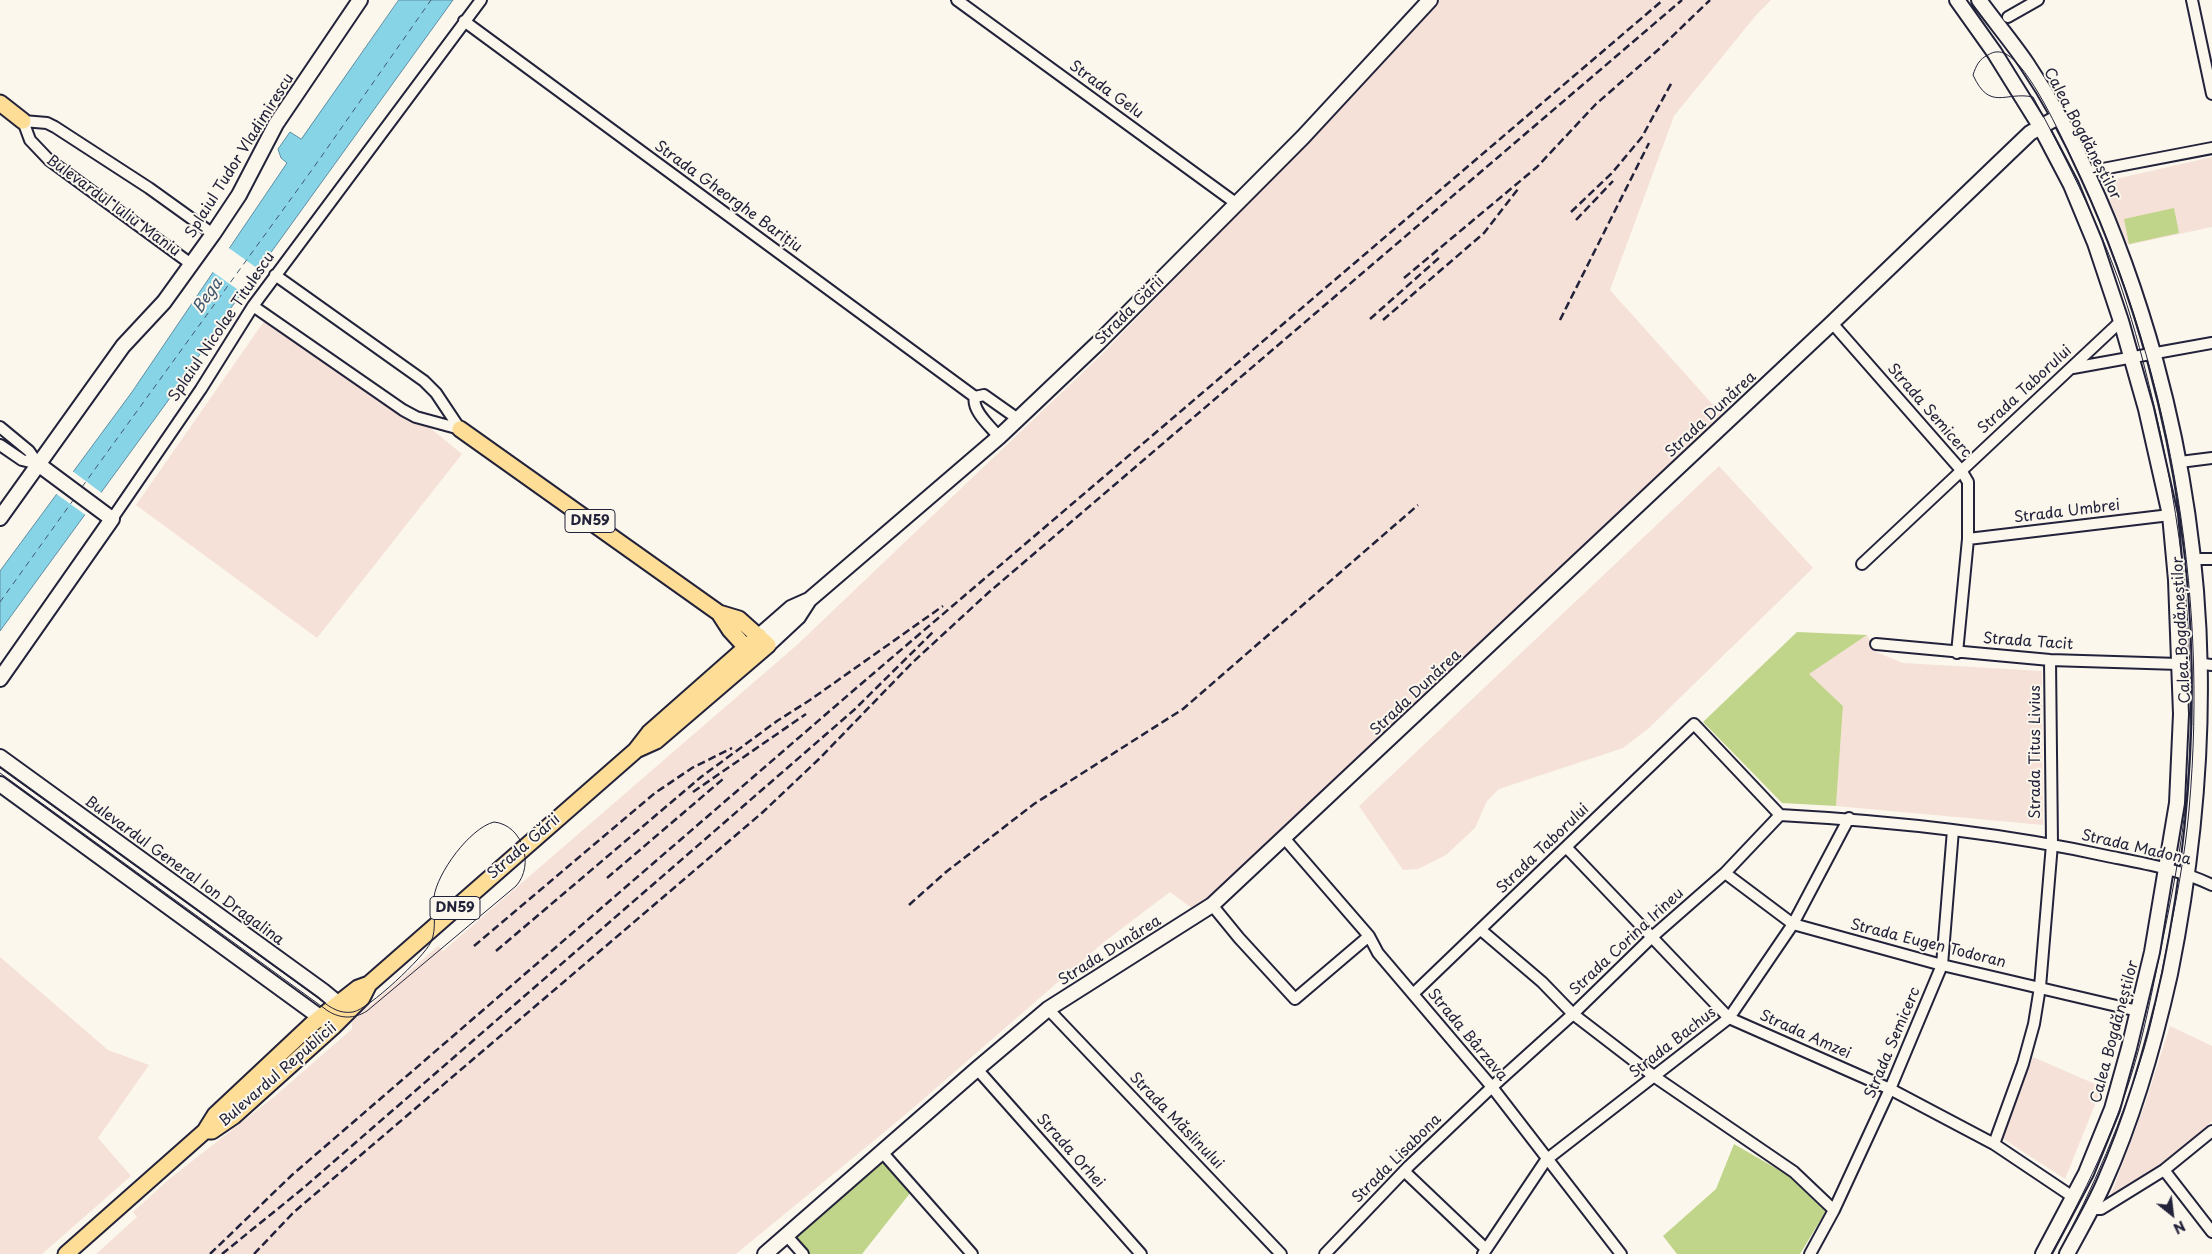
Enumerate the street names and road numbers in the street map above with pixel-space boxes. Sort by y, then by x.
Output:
street label: Strada Gelu [1065,57,1147,123]
street label: Calea Bogdăneștilor [2040,65,2124,203]
street label: Splaiul Tudor Vladimirescu [182,70,298,242]
street label: Strada Gheorghe Barițiu [651,137,805,257]
street label: Bulevardul Iuliu Maniu [42,151,184,261]
street label: Splaiul Nicolae Titulescu [165,249,279,405]
street label: Strada Gării [1092,273,1168,349]
street label: Strada Taborului [1974,342,2076,438]
street label: Strada Semicerc [1883,360,1975,462]
street label: Strada Dunărea [1662,368,1760,462]
street label: Strada Umbrei [2013,497,2121,527]
road number: DN59 [565,510,615,532]
street label: Calea Bogdăneștilor [2169,556,2195,704]
street label: Strada Tacit [1982,630,2074,654]
street label: Strada Dunărea [1367,646,1465,740]
street label: Strada Titus Livius [2027,685,2045,819]
street label: Bulevardul General Ion Dragalina [81,793,287,949]
street label: Strada Taborului [1493,800,1593,898]
street label: Strada Gării [484,811,564,883]
street label: Strada Madona [2079,827,2193,869]
street label: Strada Corina Irineu [1566,884,1688,1000]
road number: DN59 [430,896,480,920]
street label: Strada Dunărea [1055,912,1165,990]
street label: Strada Eugen Todoran [1848,916,2008,972]
street label: Calea Bogdăneștilor [2087,959,2143,1105]
street label: Strada Bârzava [1423,985,1511,1085]
street label: Strada Semicerc [1861,985,1925,1101]
street label: Strada Bachus [1626,1004,1720,1082]
street label: Strada Amzei [1757,1007,1853,1063]
street label: Bulevardul Republicii [216,1019,340,1131]
street label: Strada Măslinului [1125,1069,1227,1173]
street label: Strada Orhei [1032,1110,1108,1192]
street label: Strada Lisabona [1349,1111,1445,1207]

